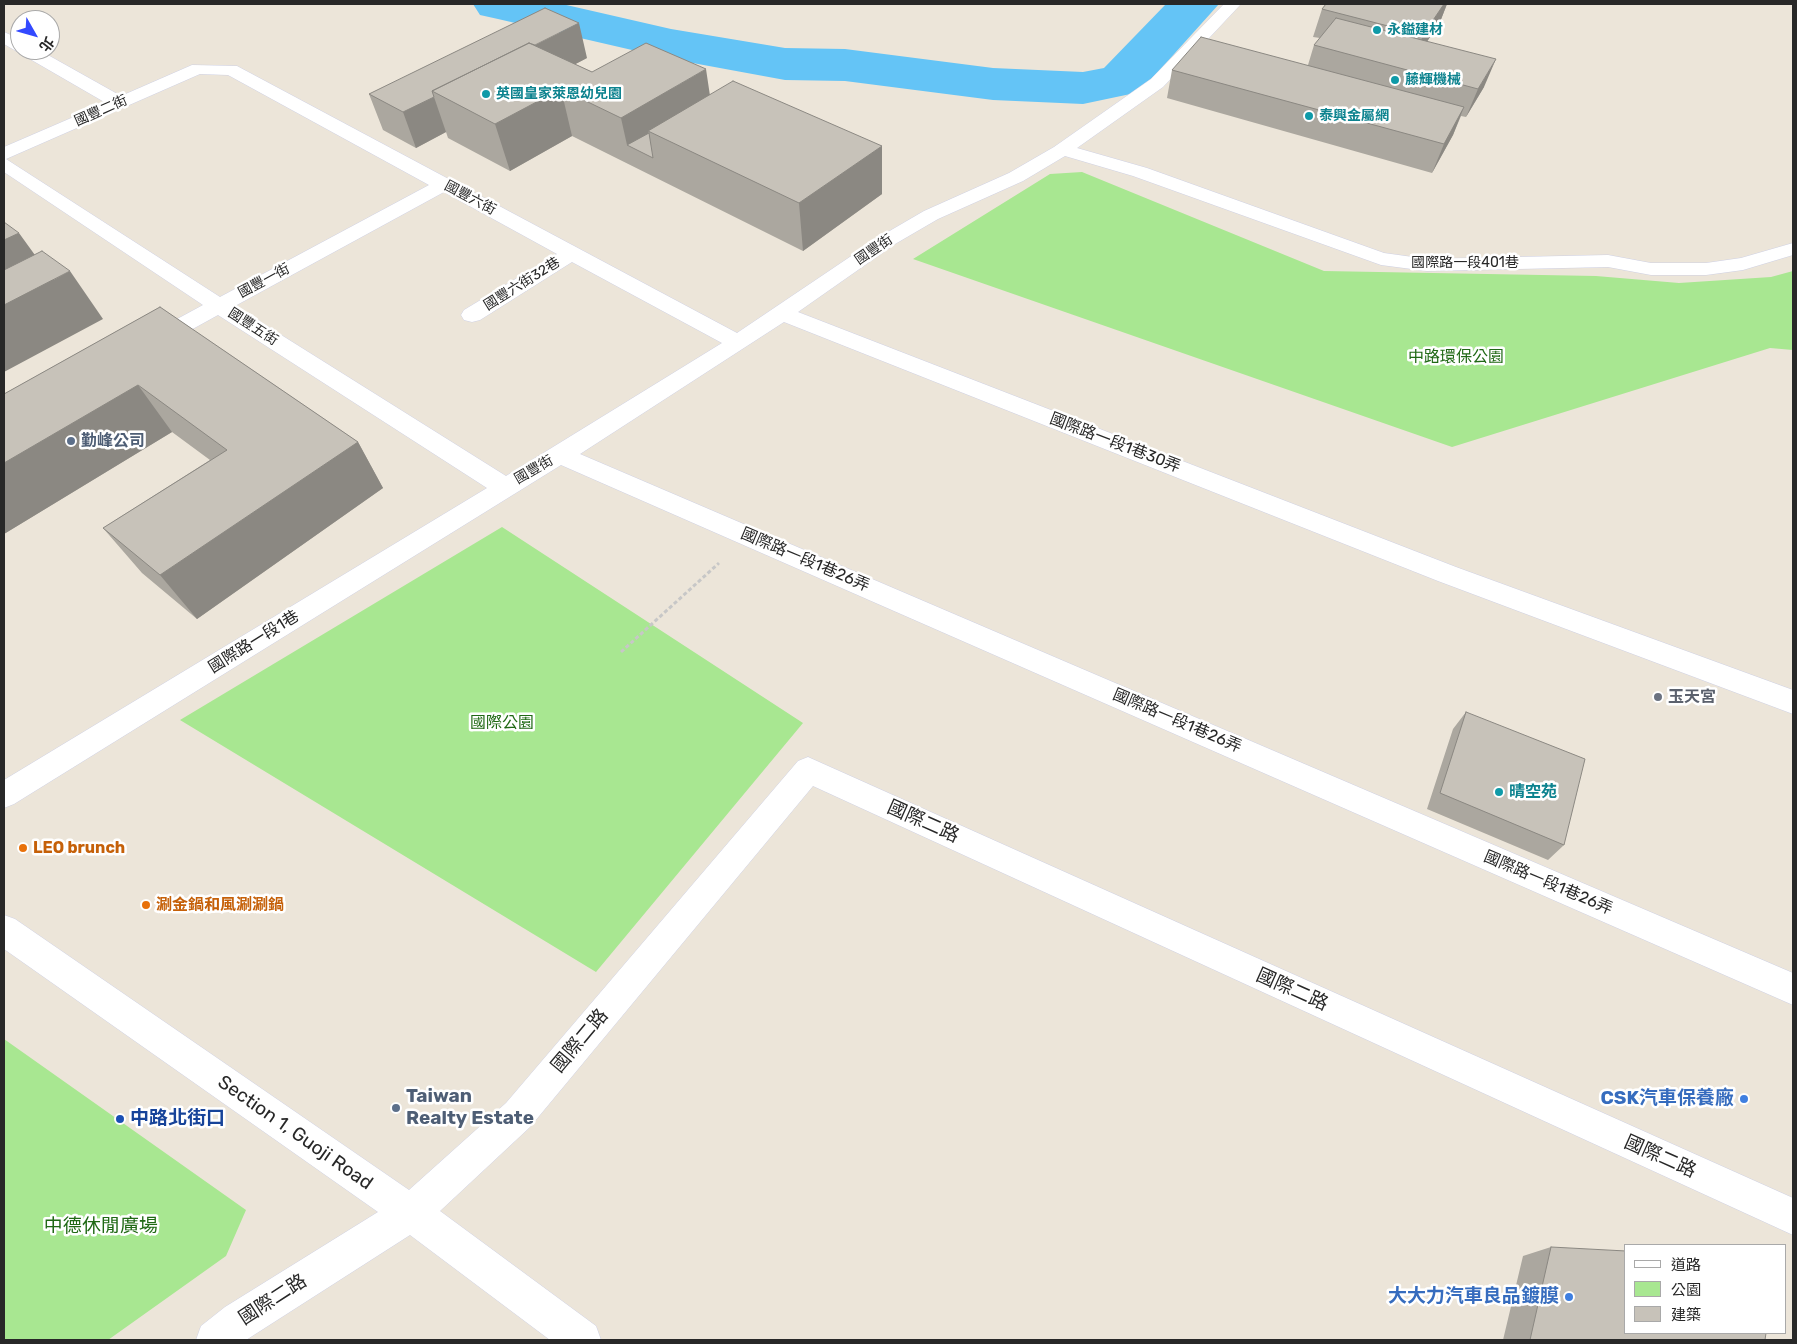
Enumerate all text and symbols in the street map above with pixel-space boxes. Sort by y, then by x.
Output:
north arrow [10,10,60,60]
place label: 永鎰建材 [1387,22,1443,38]
marker: 永鎰建材 [1371,24,1383,36]
text: 北 [35,33,57,55]
place label: 藤輝機械 [1405,72,1461,88]
marker: 藤輝機械 [1389,74,1401,86]
place label: 英國皇家萊恩幼兒園 [496,86,622,102]
marker: 英國皇家萊恩幼兒園 [480,88,492,100]
street label: 國豐二街 [72,92,130,130]
place label: 泰興金屬網 [1319,108,1389,124]
marker: 泰興金屬網 [1303,110,1315,122]
street label: 國豐六街 [441,177,499,219]
street label: 國豐街 [852,231,896,269]
street label: 國豐六街32巷 [481,254,563,314]
street label: 國際路一段401巷 [1411,255,1519,271]
street label: 國豐一街 [235,260,293,302]
street label: 國豐五街 [225,305,281,349]
park label: 中路環保公園 [1408,347,1504,367]
street label: 國際路一段1巷30弄 [1047,409,1183,477]
place label: 勤峰公司 [81,431,145,451]
marker: 勤峰公司 [65,435,77,447]
street label: 國豐街 [512,452,556,488]
street label: 國際路一段1巷26弄 [738,524,872,596]
street label: 國際路一段1巷 [205,607,303,677]
street label: 國際路一段1巷26弄 [1110,685,1244,757]
place label: 玉天宮 [1668,687,1716,707]
marker: 玉天宮 [1652,691,1664,703]
park label: 國際公園 [470,713,534,733]
place label: 晴空苑 [1509,782,1557,802]
marker: 晴空苑 [1493,786,1505,798]
street label: 國際二路 [884,796,962,848]
place label: LEO brunch [33,838,125,858]
marker: LEO brunch [17,842,29,854]
street label: 國際路一段1巷26弄 [1481,847,1615,919]
place label: 涮金鍋和風涮涮鍋 [156,895,284,915]
marker: 涮金鍋和風涮涮鍋 [140,899,152,911]
street label: 國際二路 [1253,964,1331,1016]
street label: 國際二路 [547,1005,613,1077]
street label: Section 1, Guoji Road [213,1071,377,1195]
place label: Taiwan Realty Estate [406,1086,534,1130]
place label: CSK汽車保養廠 [1600,1088,1734,1110]
marker: CSK汽車保養廠 [1738,1093,1750,1105]
marker: Taiwan Realty Estate [390,1102,402,1114]
place label: 中路北街口 [130,1108,225,1130]
marker: 中路北街口 [114,1113,126,1125]
street label: 國際二路 [1621,1131,1699,1183]
park label: 中德休閒廣場 [44,1216,158,1238]
legend [1624,1244,1787,1334]
text: 道路 [1671,1256,1701,1274]
street label: 國際二路 [235,1270,311,1330]
text: 公園 [1671,1281,1701,1299]
place label: 大大力汽車良品鍍膜 [1388,1286,1559,1308]
marker: 大大力汽車良品鍍膜 [1563,1291,1575,1303]
text: 建築 [1671,1306,1701,1324]

